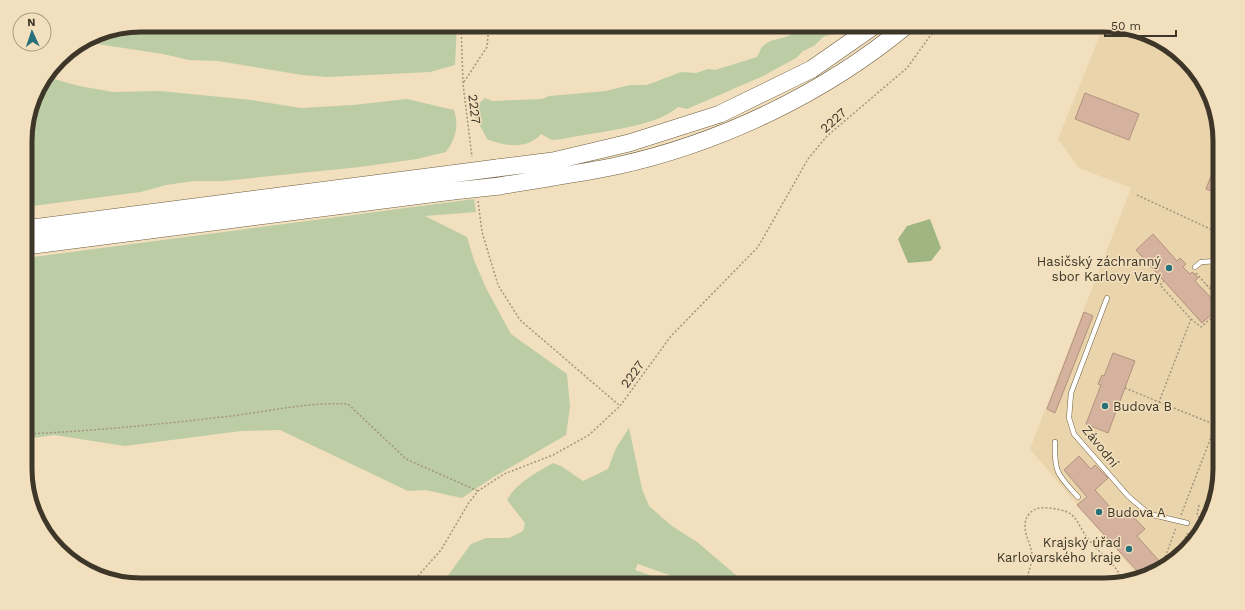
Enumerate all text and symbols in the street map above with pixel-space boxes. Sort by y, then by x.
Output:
north arrow [12,12,52,52]
scale bar [1105,12,1176,38]
text: N [27,16,36,29]
text: 50 m [1111,19,1141,33]
street label: 2227 [465,93,484,125]
street label: 2227 [817,105,849,136]
place label: Hasičský záchranný sbor Karlovy Vary [1037,254,1161,284]
marker: Hasičský záchranný sbor Karlovy Vary [1164,263,1174,273]
street label: 2227 [618,358,647,391]
place label: Budova B [1113,399,1172,414]
marker: Budova B [1100,401,1110,411]
street label: Závodní [1079,422,1122,471]
place label: Budova A [1107,505,1166,520]
marker: Budova A [1094,507,1104,517]
place label: Krajský úřad Karlovarského kraje [997,535,1121,565]
marker: Krajský úřad Karlovarského kraje [1124,544,1134,554]

